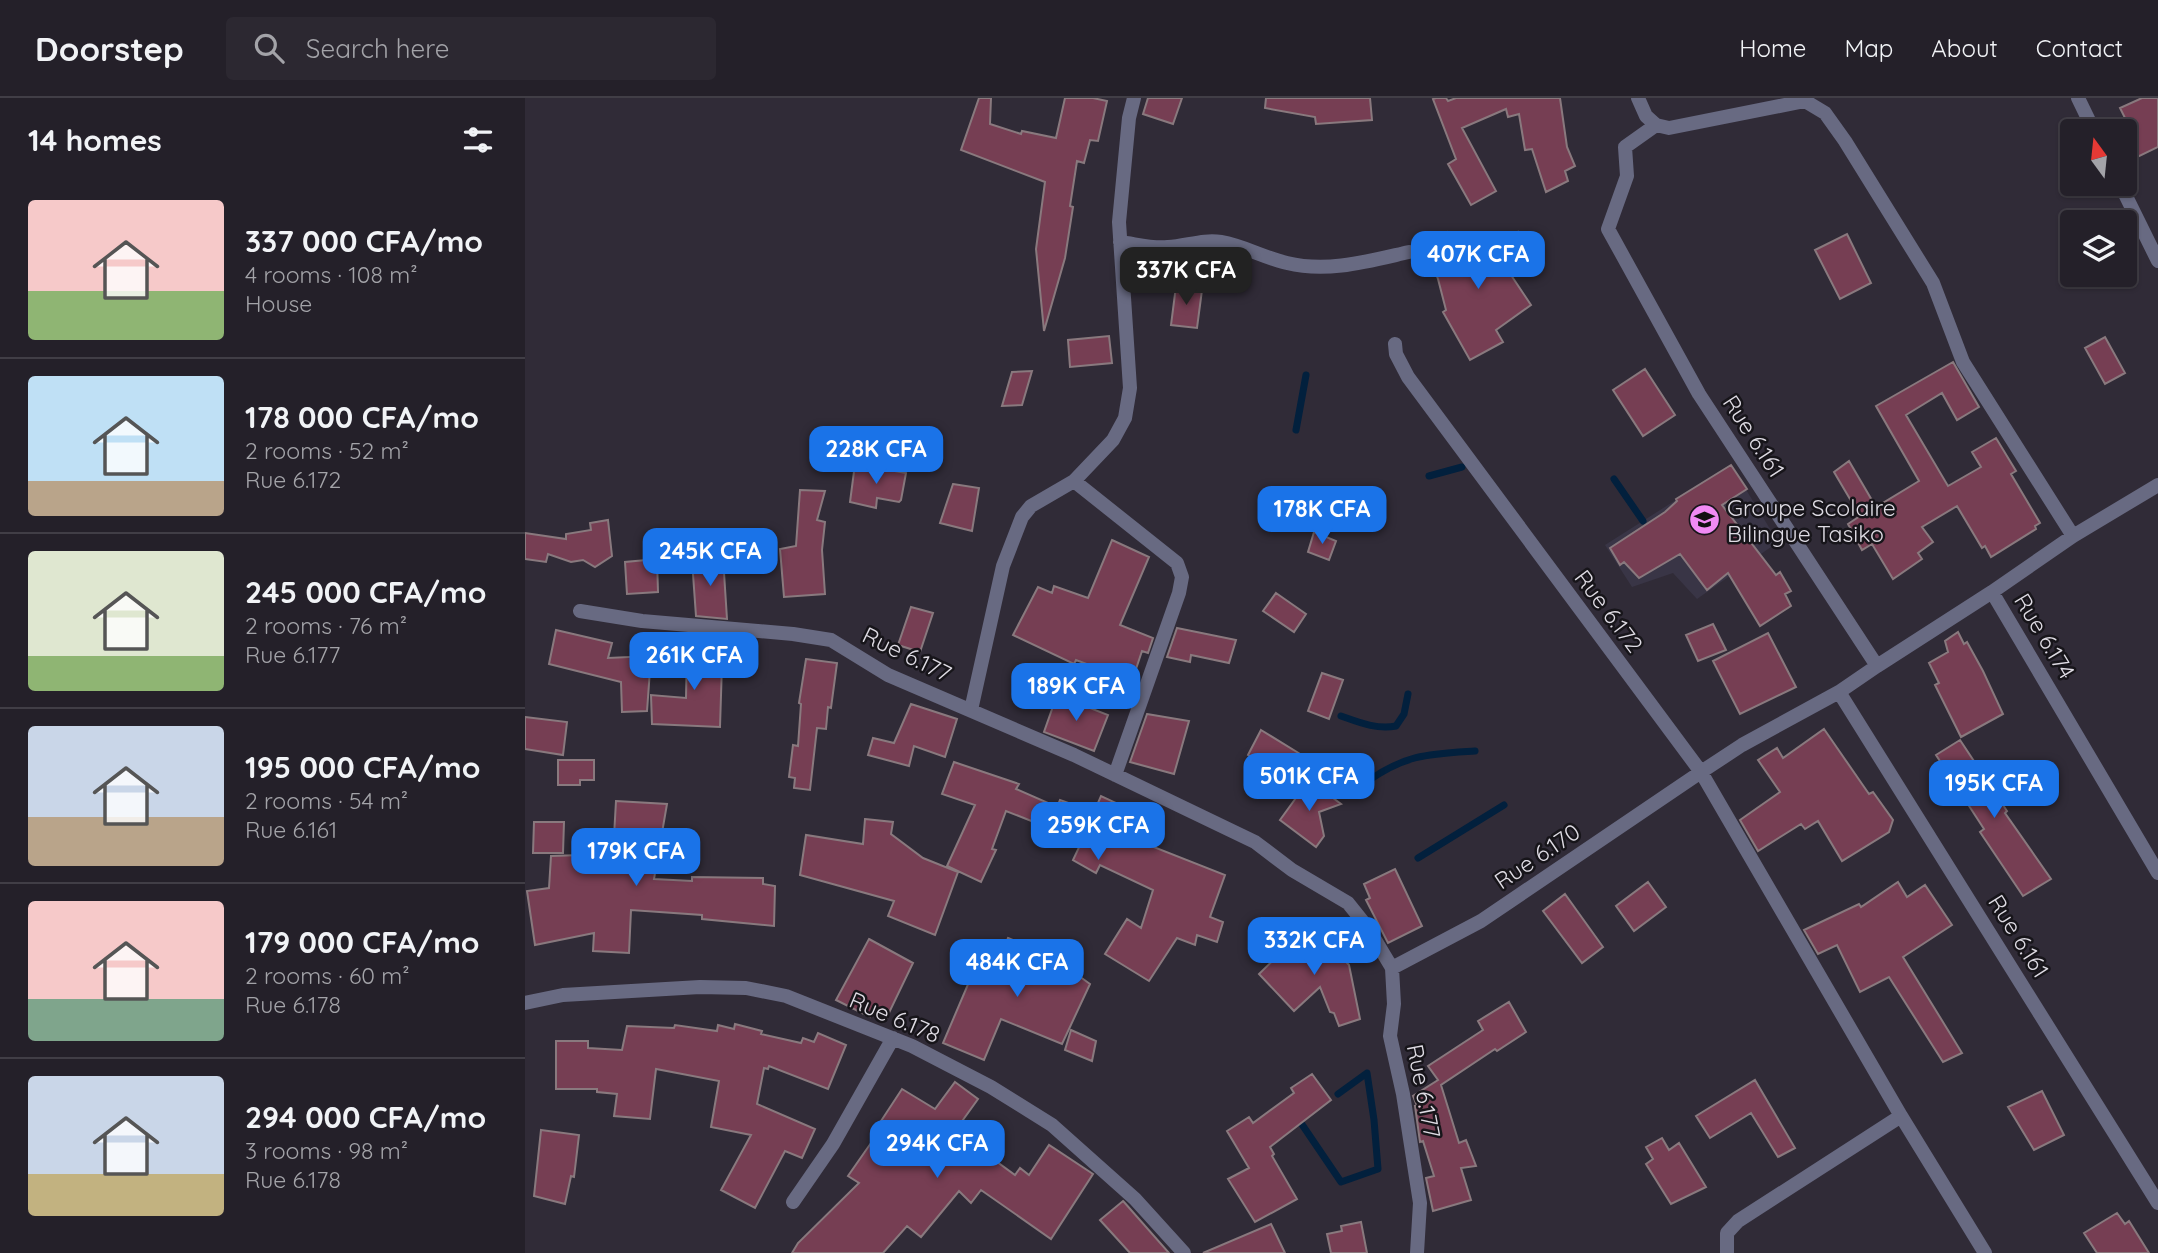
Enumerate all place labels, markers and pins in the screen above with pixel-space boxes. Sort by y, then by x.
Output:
pin: 407K CFA [1406,232,1550,291]
pin: 337K CFA [1114,248,1258,307]
pin: 228K CFA [804,426,948,486]
pin: 178K CFA [1250,486,1394,546]
place label: Groupe Scolaire Bilingue Tasiko [1727,493,1896,548]
school or university icon: Groupe Scolaire Bilingue Tasiko [1687,503,1721,537]
pin: 245K CFA [638,528,782,588]
pin: 261K CFA [622,632,766,692]
pin: 189K CFA [1004,664,1148,723]
pin: 501K CFA [1237,754,1381,813]
pin: 195K CFA [1922,760,2066,820]
pin: 259K CFA [1026,802,1170,862]
pin: 179K CFA [564,828,708,888]
pin: 332K CFA [1242,918,1386,977]
pin: 484K CFA [945,940,1089,999]
pin: 294K CFA [865,1121,1009,1180]

